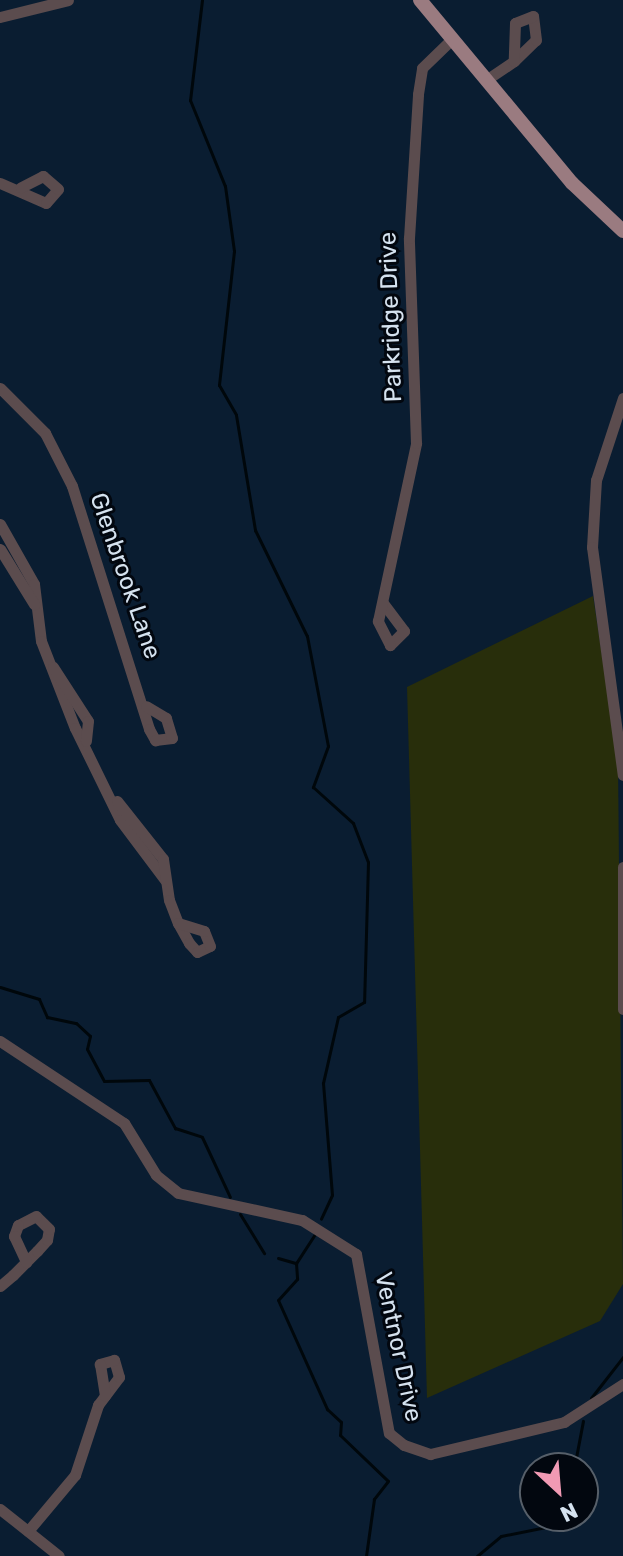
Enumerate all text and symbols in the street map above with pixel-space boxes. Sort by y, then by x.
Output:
street label: Parkridge Drive [374,231,408,403]
street label: Glenbrook Lane [83,489,167,663]
street label: Ventnor Drive [368,1269,428,1425]
north arrow [519,1452,599,1532]
text: N [556,1497,582,1528]

